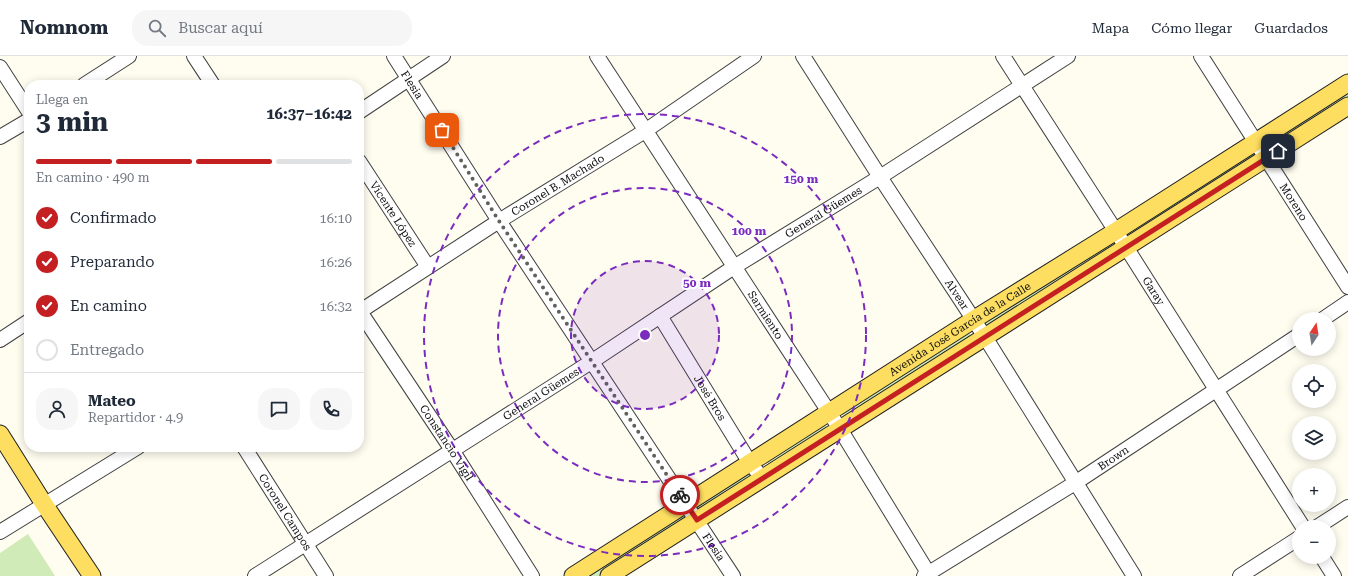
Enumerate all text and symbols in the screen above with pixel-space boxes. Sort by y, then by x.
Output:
search box [132,10,412,46]
text: Nomnom [20,16,108,39]
icon: search [146,17,168,39]
text: Buscar aquí [178,19,263,37]
text: Mapa [1092,20,1129,36]
text: Cómo llegar [1151,20,1232,36]
text: Guardados [1254,20,1328,36]
street label: Flesia [398,68,426,101]
text: Llega en [36,92,88,107]
text: 16:37–16:42 [266,105,352,123]
text: 3 min [36,107,108,137]
pin [425,113,459,147]
icon: bag [431,119,453,141]
pin [1261,134,1295,168]
icon: home [1267,140,1289,162]
street label: Coronel B. Machado [509,151,607,219]
text: En camino · 490 m [36,170,150,185]
text: 150 m [784,172,819,186]
street label: Vicente López [367,179,419,249]
street label: Moreno [1277,181,1310,223]
street label: General Güemes [783,184,864,241]
icon: check [36,207,58,229]
text: Confirmado [70,209,157,227]
text: 16:10 [320,211,352,226]
text: 100 m [732,224,767,238]
icon: check [36,251,58,273]
text: Preparando [70,253,154,271]
text: 16:26 [320,255,352,270]
street label: Garay [1139,274,1167,308]
text: 50 m [683,276,711,290]
street label: Alvear [942,277,972,313]
street label: Avenida José García de la Calle [887,280,1033,379]
street label: Sarmiento [745,289,786,342]
icon: check [36,295,58,317]
text: En camino [70,297,147,315]
text: 16:32 [320,299,352,314]
north arrow [1292,312,1336,356]
map controls [1292,312,1336,564]
centre of rings [638,328,652,342]
text: Entregado [70,341,144,359]
button: locate [1292,364,1336,408]
street label: General Güemes [501,365,582,423]
street label: José Bros [691,373,728,423]
button: person [36,388,78,430]
button: chat [258,388,300,430]
button: phone [310,388,352,430]
text: Mateo [88,392,136,410]
street label: Constancio Vigil [417,403,476,484]
text: Repartidor · 4.9 [88,410,183,425]
button: layers [1292,416,1336,460]
street label: Brown [1095,443,1131,473]
button: + [1292,468,1336,512]
street label: Coronel Campos [256,472,314,553]
courier [660,475,700,515]
icon: bike [669,484,691,506]
button: − [1292,520,1336,564]
street label: Flesia [700,531,727,564]

